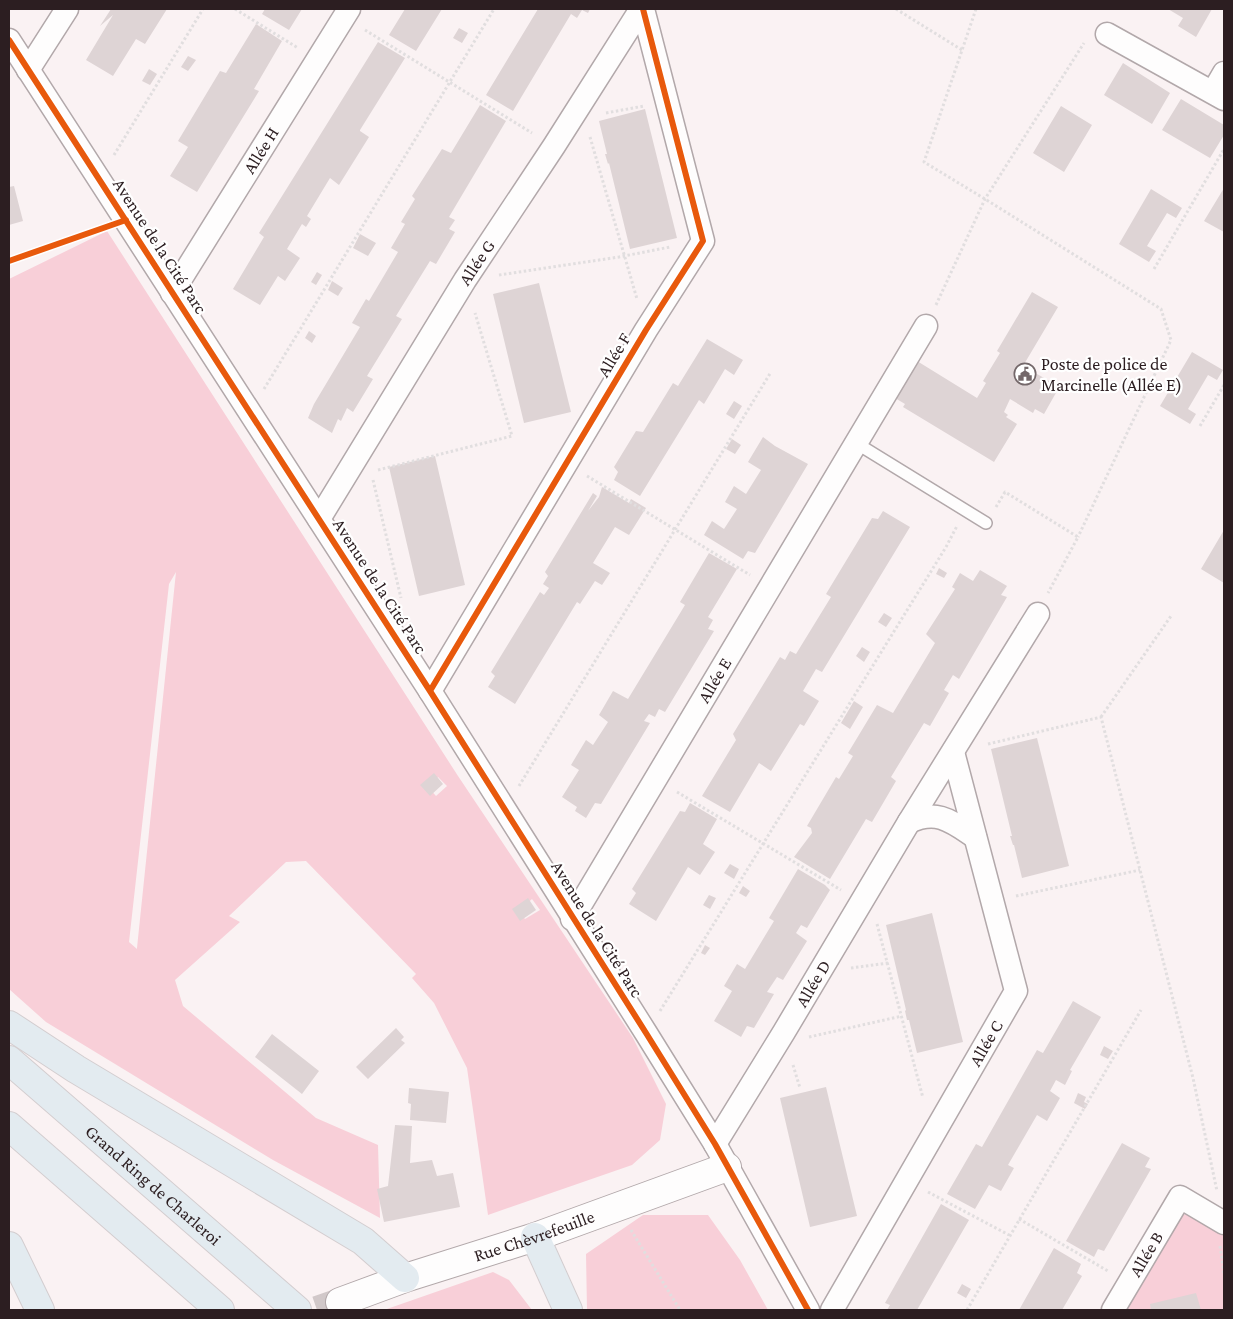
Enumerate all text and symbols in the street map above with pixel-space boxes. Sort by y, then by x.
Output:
street label: Allée H [239,123,283,177]
street label: Avenue de la Cité Parc [109,175,211,318]
street label: Allée G [454,236,499,289]
street label: Allée F [593,329,635,381]
place label: Poste de police de Marcinelle (Allée E) [1041,354,1182,396]
public building icon: Poste de police de Marcinelle (Allée E) [1013,362,1037,386]
street label: Avenue de la Cité Parc [329,515,431,658]
street label: Allée E [693,654,736,706]
street label: Avenue de la Cité Parc [547,857,647,1001]
street label: Allée D [791,956,834,1010]
street label: Allée C [965,1016,1007,1070]
street label: Grand Ring de Charleroi [81,1121,225,1250]
street label: Rue Chèvrefeuille [471,1206,597,1266]
street label: Allée B [1125,1228,1167,1280]

